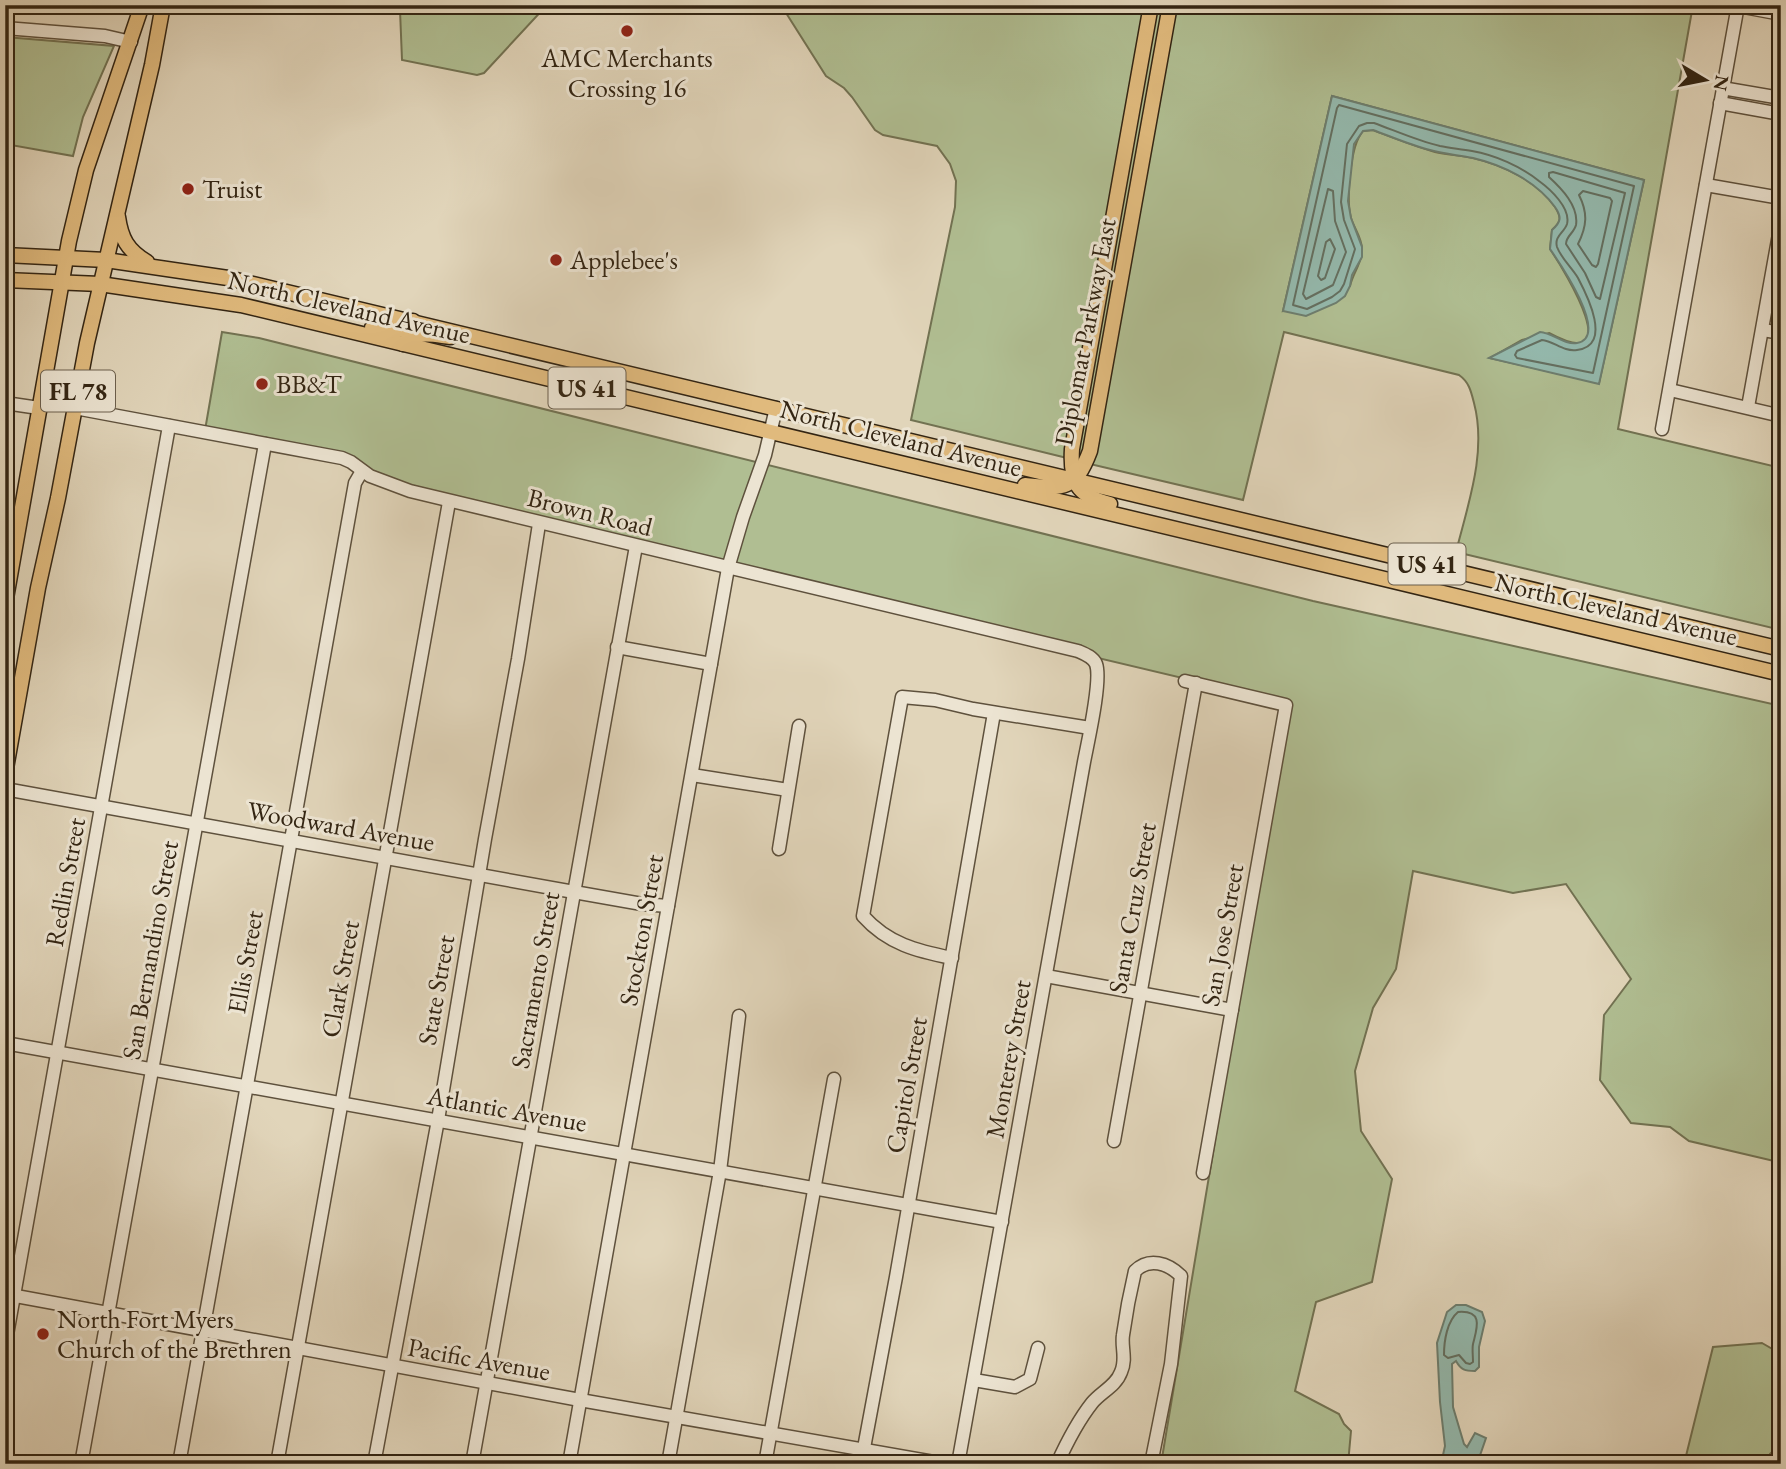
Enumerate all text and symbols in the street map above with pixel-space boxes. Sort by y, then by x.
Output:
marker: AMC Merchants Crossing 16 [619,23,635,39]
place label: AMC Merchants Crossing 16 [540,41,713,105]
north arrow [1670,46,1740,116]
text: N [1707,73,1735,93]
place label: Truist [202,172,262,206]
marker: Truist [180,181,196,197]
street label: Diplomat Parkway East [1046,215,1124,449]
place label: Applebee's [569,243,678,277]
marker: Applebee's [548,252,564,268]
street label: North Cleveland Avenue [224,263,474,351]
place label: BB&T [276,367,342,401]
road number: US 41 [548,368,626,408]
road number: FL 78 [41,370,115,412]
marker: BB&T [254,376,270,392]
street label: North Cleveland Avenue [777,392,1025,484]
street label: Brown Road [524,480,657,544]
road number: US 41 [1388,544,1466,584]
street label: North Cleveland Avenue [1491,565,1741,653]
street label: Woodward Avenue [245,793,437,859]
street label: Redlin Street [37,815,93,949]
street label: Santa Cruz Street [1100,820,1164,996]
street label: San Bernandino Street [114,838,186,1062]
street label: Stockton Street [611,852,671,1008]
street label: San Jose Street [1193,861,1251,1009]
street label: Sacramento Street [503,889,567,1071]
street label: Ellis Street [219,908,271,1016]
street label: Clark Street [313,918,367,1040]
street label: State Street [410,932,462,1048]
street label: Monterey Street [977,977,1039,1141]
street label: Capitol Street [877,1014,935,1156]
street label: Atlantic Avenue [424,1078,589,1140]
place label: North Fort Myers Church of the Brethren [57,1302,292,1366]
marker: North Fort Myers Church of the Brethren [35,1326,51,1342]
street label: Pacific Avenue [405,1330,553,1388]

